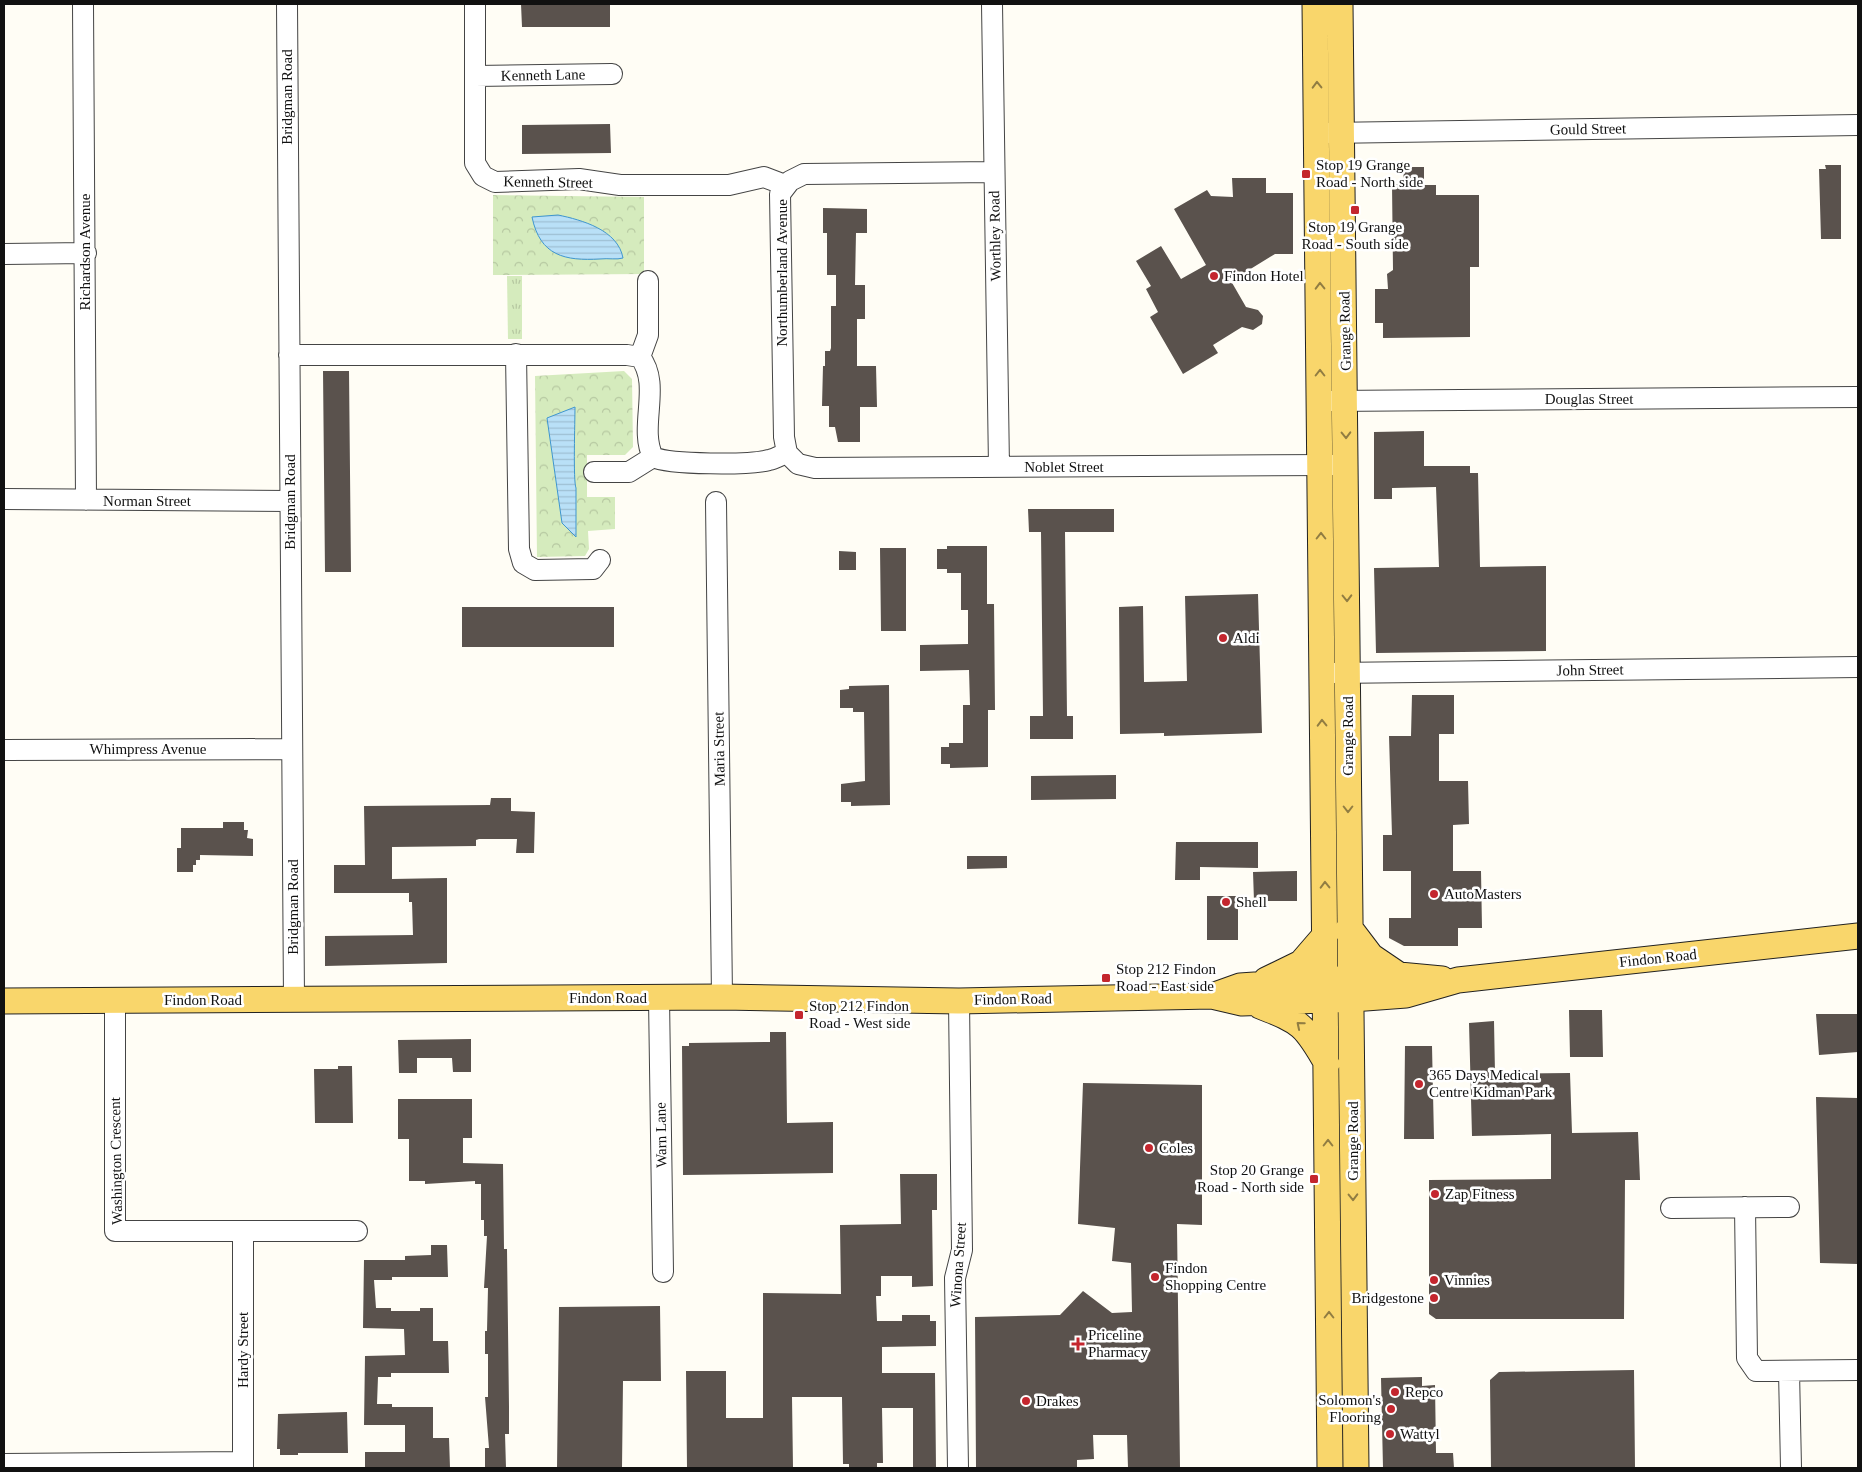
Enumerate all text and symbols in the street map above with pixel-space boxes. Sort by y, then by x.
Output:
street label: Bridgman Road [279,49,295,145]
street label: Kenneth Lane [501,66,586,84]
one-way arrow [1312,81,1322,88]
street label: Gould Street [1550,120,1627,138]
place label: Stop 19 Grange Road - North side [1316,157,1423,190]
marker: Stop 19 Grange Road - North side [1300,168,1312,180]
street label: Kenneth Street [503,173,594,191]
street label: Worthley Road [986,190,1004,282]
street label: Richardson Avenue [77,193,93,310]
street label: Northumberland Avenue [774,199,790,347]
marker: Stop 19 Grange Road - South side [1349,204,1361,216]
place label: Stop 19 Grange Road - South side [1301,219,1409,252]
place label: Findon Hotel [1224,268,1304,284]
marker: Findon Hotel [1208,270,1220,282]
one-way arrow [1314,282,1325,290]
street label: Grange Road [1336,291,1354,371]
one-way arrow [1315,369,1325,377]
street label: Douglas Street [1545,391,1634,407]
one-way arrow [1341,432,1351,439]
street label: Bridgman Road [282,454,298,550]
street label: Noblet Street [1024,459,1105,475]
street label: Norman Street [103,493,192,509]
one-way arrow [1316,532,1326,540]
one-way arrow [1342,594,1352,602]
place label: Aldi [1233,630,1260,646]
marker: Aldi [1217,632,1229,644]
street label: John Street [1556,661,1625,679]
street label: Grange Road [1340,696,1356,776]
street label: Maria Street [710,711,728,786]
one-way arrow [1317,718,1328,726]
street label: Whimpress Avenue [90,741,207,757]
one-way arrow [1343,806,1353,814]
street label: Bridgman Road [285,859,301,955]
one-way arrow [1320,881,1330,888]
place label: AutoMasters [1444,886,1522,902]
marker: AutoMasters [1428,888,1440,900]
place label: Shell [1236,894,1267,910]
marker: Shell [1220,896,1232,908]
street label: Findon Road [1618,946,1698,970]
place label: Stop 212 Findon Road - East side [1116,961,1217,994]
marker: Stop 212 Findon Road - East side [1100,972,1112,984]
street label: Findon Road [569,990,647,1006]
street label: Findon Road [974,990,1053,1008]
street label: Findon Road [164,992,242,1008]
place label: Stop 212 Findon Road - West side [809,998,911,1031]
marker: Stop 212 Findon Road - West side [793,1009,805,1021]
one-way arrow [1296,1022,1305,1031]
place label: 365 Days Medical Centre Kidman Park [1429,1067,1553,1100]
marker: 365 Days Medical Centre Kidman Park [1413,1078,1425,1090]
street label: Washington Crescent [107,1096,125,1225]
street label: Grange Road [1345,1101,1361,1181]
street label: Warn Lane [652,1102,670,1168]
one-way arrow [1323,1139,1333,1146]
place label: Coles [1159,1140,1193,1156]
marker: Coles [1143,1142,1155,1154]
place label: Stop 20 Grange Road - North side [1197,1162,1304,1195]
marker: Stop 20 Grange Road - North side [1308,1173,1320,1185]
place label: Zap Fitness [1445,1186,1515,1202]
marker: Zap Fitness [1429,1188,1441,1200]
one-way arrow [1348,1194,1358,1201]
street label: Winona Street [947,1221,969,1308]
place label: Findon Shopping Centre [1165,1260,1267,1293]
marker: Findon Shopping Centre [1149,1271,1161,1283]
place label: Vinnies [1444,1272,1490,1288]
marker: Vinnies [1428,1274,1440,1286]
place label: Bridgestone [1352,1290,1424,1306]
marker: Bridgestone [1428,1292,1440,1304]
street label: Hardy Street [235,1311,251,1388]
one-way arrow [1324,1311,1334,1318]
place label: Priceline Pharmacy [1088,1327,1148,1360]
marker: Priceline Pharmacy [1072,1338,1084,1350]
place label: Repco [1405,1384,1443,1400]
marker: Repco [1389,1386,1401,1398]
place label: Solomon's Flooring [1318,1392,1381,1425]
place label: Drakes [1036,1393,1079,1409]
marker: Drakes [1020,1395,1032,1407]
marker: Solomon's Flooring [1385,1403,1397,1415]
place label: Wattyl [1400,1426,1440,1442]
marker: Wattyl [1384,1428,1396,1440]

